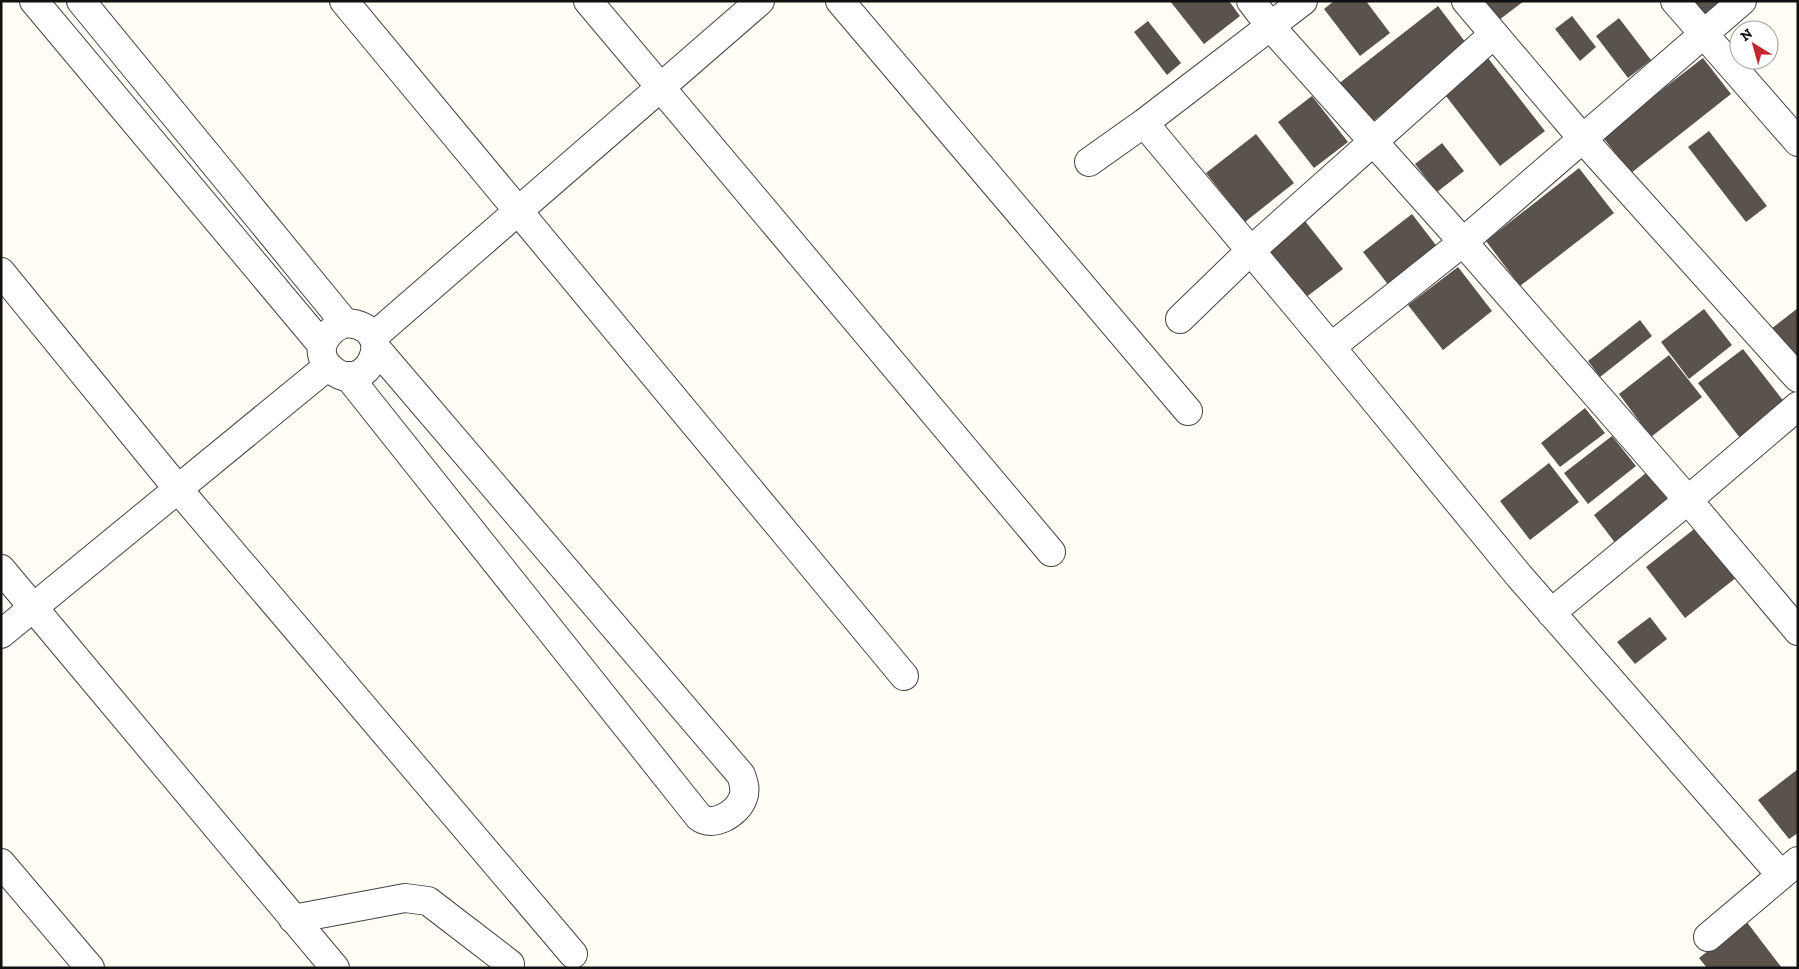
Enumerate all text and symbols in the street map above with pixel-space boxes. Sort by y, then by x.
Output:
north arrow [1729,20,1779,70]
text: N [1737,25,1756,45]

